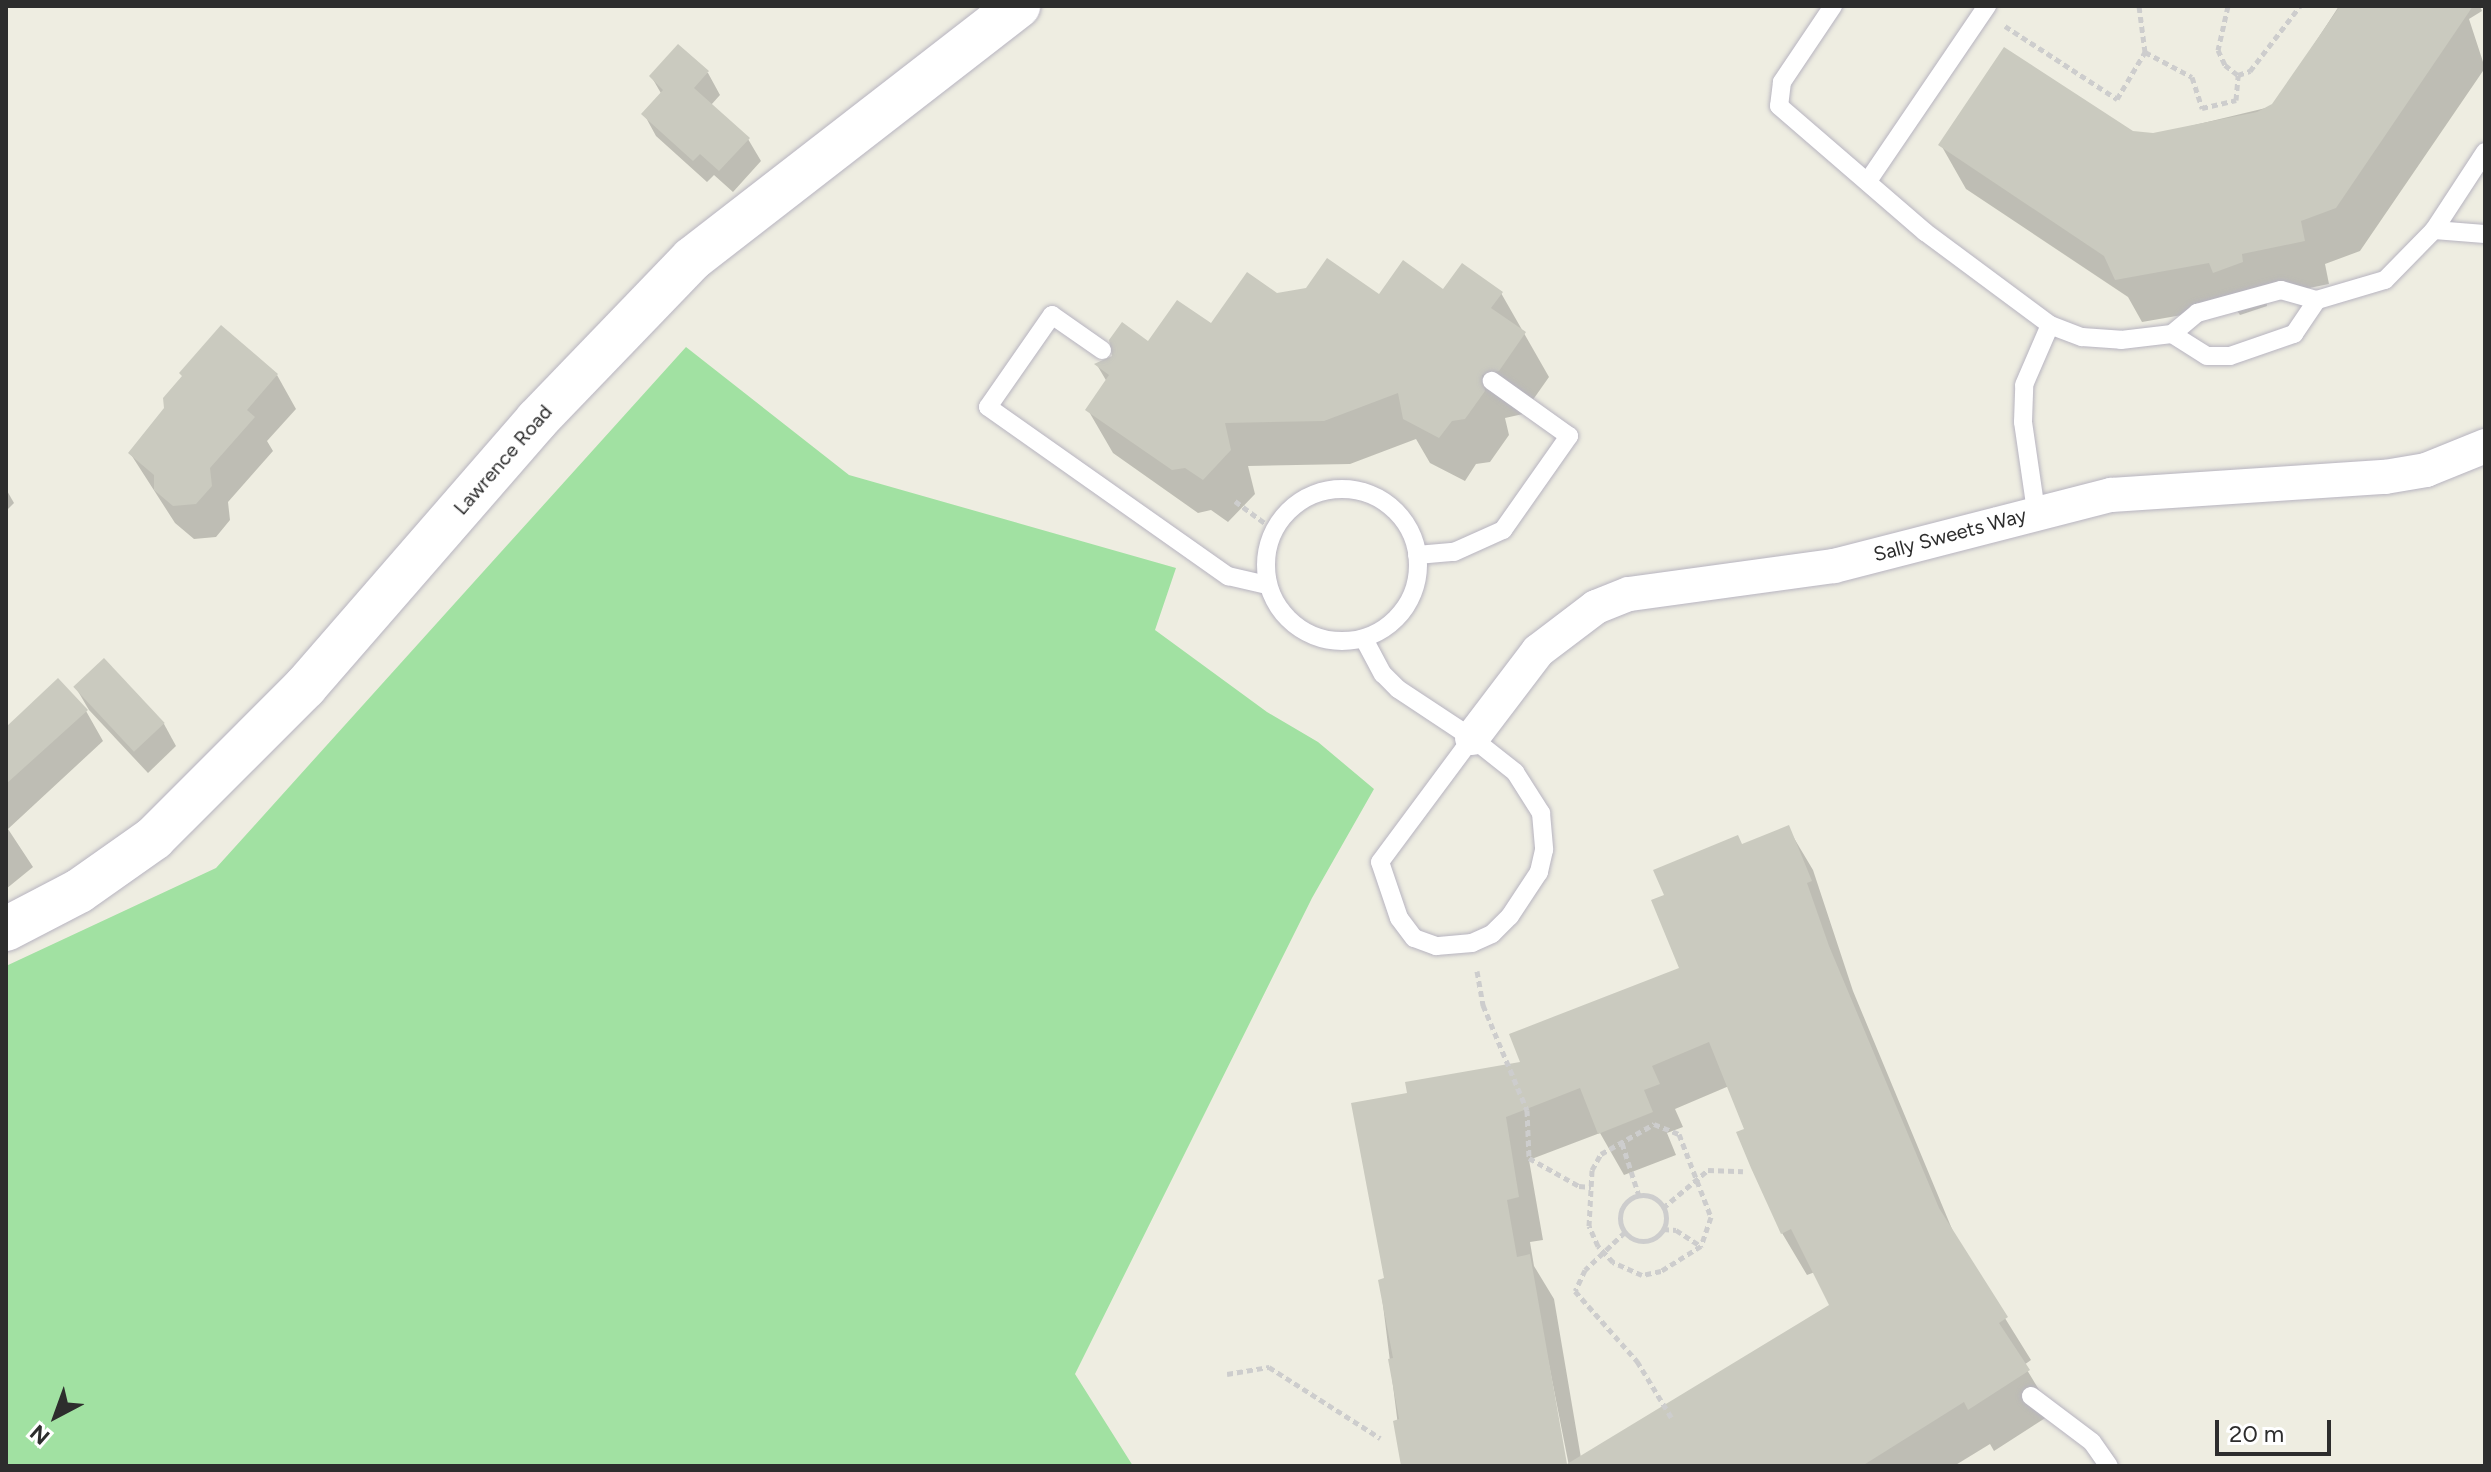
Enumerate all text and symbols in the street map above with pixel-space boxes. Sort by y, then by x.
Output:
street label: Lawrence Road [449,400,557,520]
street label: Sally Sweets Way [1871,503,2029,567]
north arrow [16,1376,96,1456]
scale bar [2219,1404,2335,1454]
text: N [25,1419,55,1450]
text: 20 m [2229,1419,2284,1448]

